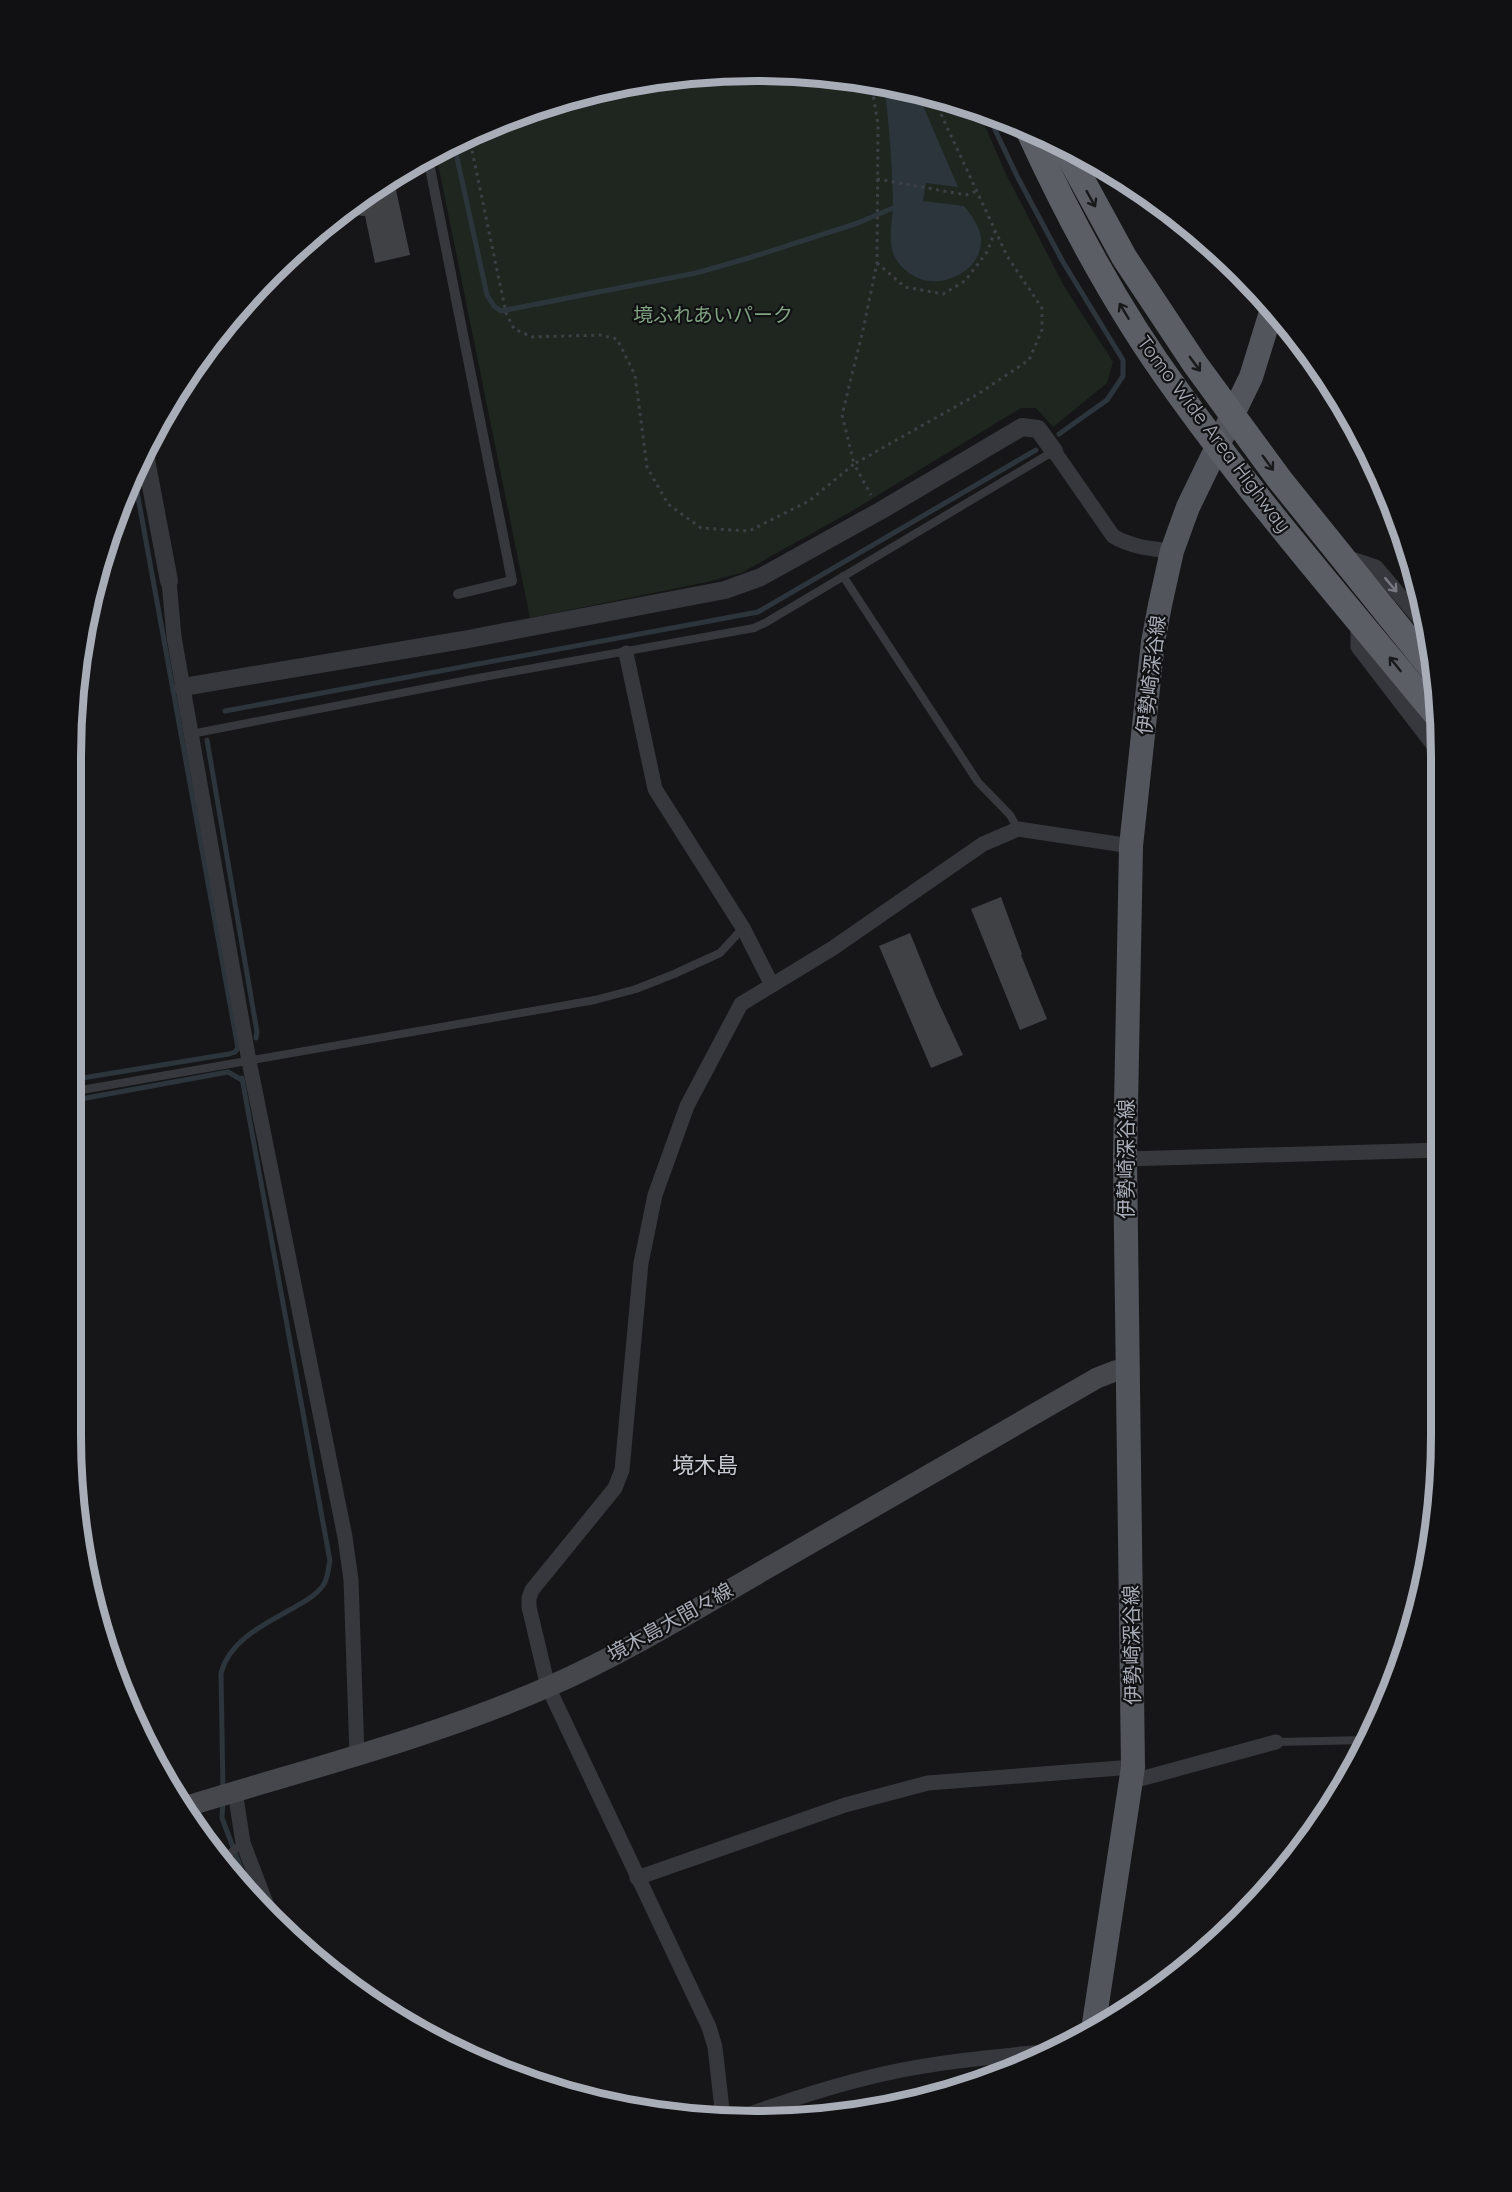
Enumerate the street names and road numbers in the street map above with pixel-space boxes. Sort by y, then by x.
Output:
street label: Tomo Wide Area Highway [1132,330,1297,537]
street label: 伊勢崎深谷線 [1131,614,1170,736]
street label: 伊勢崎深谷線 [1113,1099,1138,1219]
street label: 境木島大間々線 [602,1577,737,1666]
street label: 伊勢崎深谷線 [1118,1585,1145,1705]

